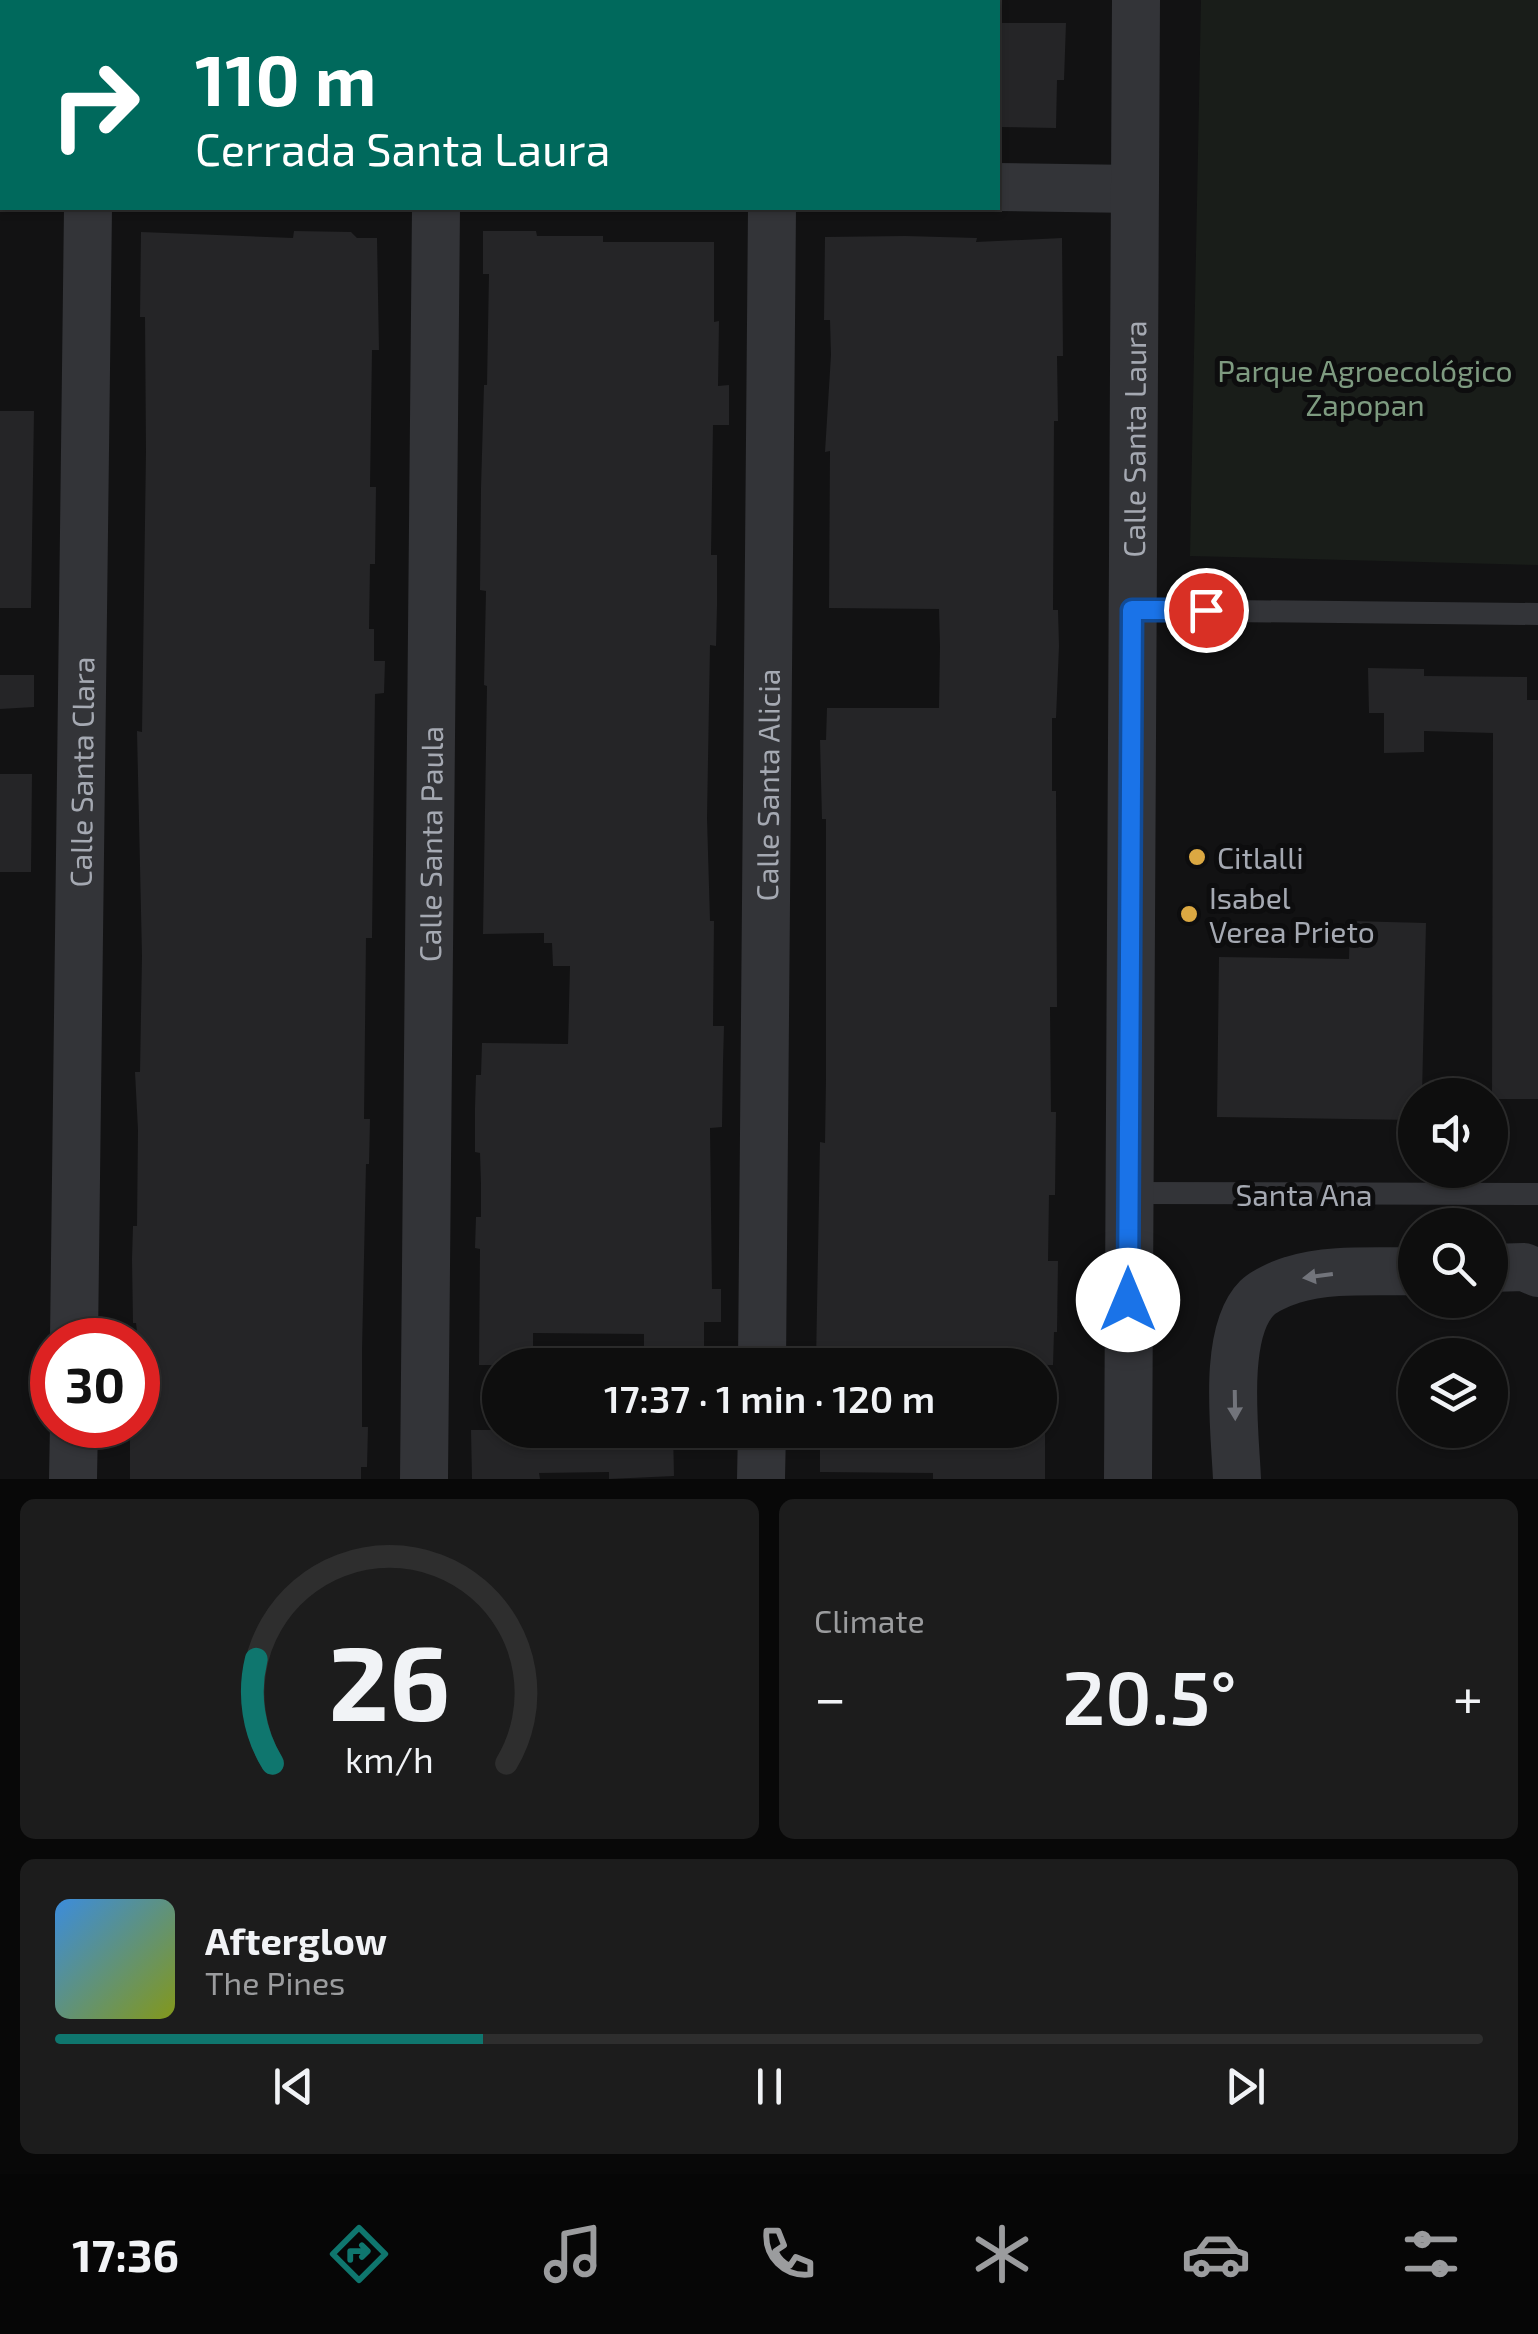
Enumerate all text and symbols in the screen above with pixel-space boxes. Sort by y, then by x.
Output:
text: 110 m [195,36,376,120]
icon: right [30,40,160,170]
text: Cerrada Santa Laura [195,121,610,175]
street label: Calle Santa Laura [1115,320,1152,558]
park label: Parque Agroecológico Zapopan [1217,352,1513,422]
pin [1164,568,1249,653]
icon: arrive [1179,583,1234,638]
street label: Calle Santa Clara [62,656,100,888]
street label: Calle Santa Alicia [748,669,786,901]
street label: Calle Santa Paula [411,726,449,962]
place label: Citlalli [1217,839,1304,875]
marker: Citlalli [1186,846,1208,868]
place label: Isabel Verea Prieto [1209,879,1375,949]
marker: Isabel Verea Prieto [1178,903,1200,925]
map controls [1398,1078,1508,1448]
button: sound [1398,1078,1508,1188]
street label: Santa Ana [1235,1176,1373,1212]
button: search [1398,1208,1508,1318]
position arrow [1076,1248,1180,1352]
one-way arrow [1301,1269,1333,1285]
speed limit sign: 30 [30,1318,160,1448]
button: layers [1398,1338,1508,1448]
text: 17:37 · 1 min · 120 m [604,1375,935,1421]
one-way arrow [1227,1389,1243,1421]
text: Climate [814,1601,925,1639]
text: 26 [329,1617,450,1742]
text: 20.5° [1062,1650,1237,1740]
text: − [814,1663,846,1729]
text: + [1453,1663,1483,1729]
text: km/h [345,1737,434,1780]
text: Afterglow [205,1917,387,1963]
text: The Pines [205,1963,345,2001]
icon: previous [266,2059,321,2114]
icon: pause [742,2059,797,2114]
icon: next [1218,2059,1273,2114]
icon: directions [324,2219,394,2289]
icon: music [538,2219,608,2289]
icon: phone [752,2219,822,2289]
icon: climate [967,2219,1037,2289]
icon: car [1181,2219,1251,2289]
icon: filters [1396,2219,1466,2289]
text: 17:36 [72,2227,179,2281]

